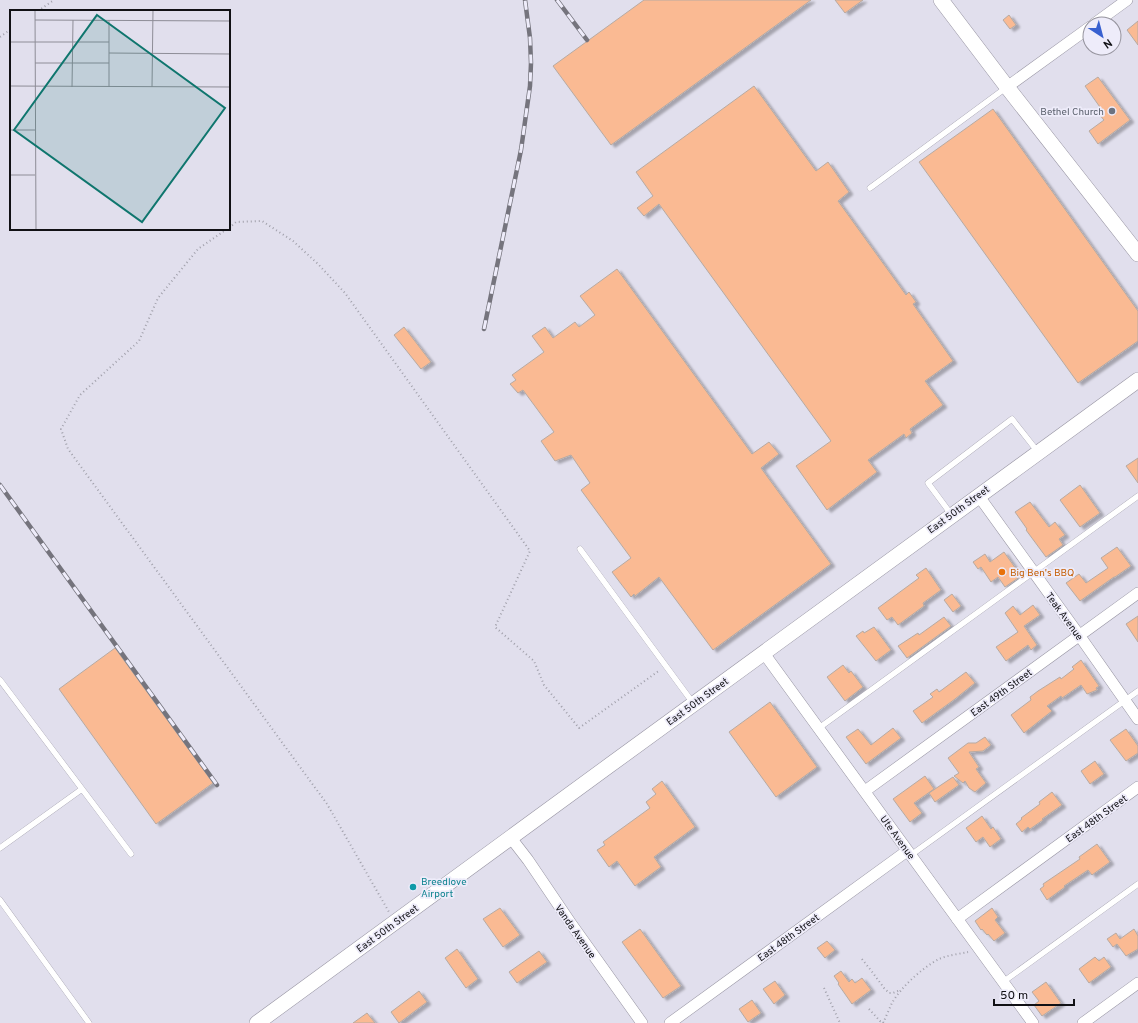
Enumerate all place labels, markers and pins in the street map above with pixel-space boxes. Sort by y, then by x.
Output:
place label: Bethel Church [1040,106,1104,119]
marker: Bethel Church [1107,106,1117,116]
marker: Big Ben's BBQ [997,567,1007,577]
place label: Big Ben's BBQ [1010,567,1074,580]
place label: Breedlove Airport [421,876,467,901]
marker: Breedlove Airport [408,882,418,892]

